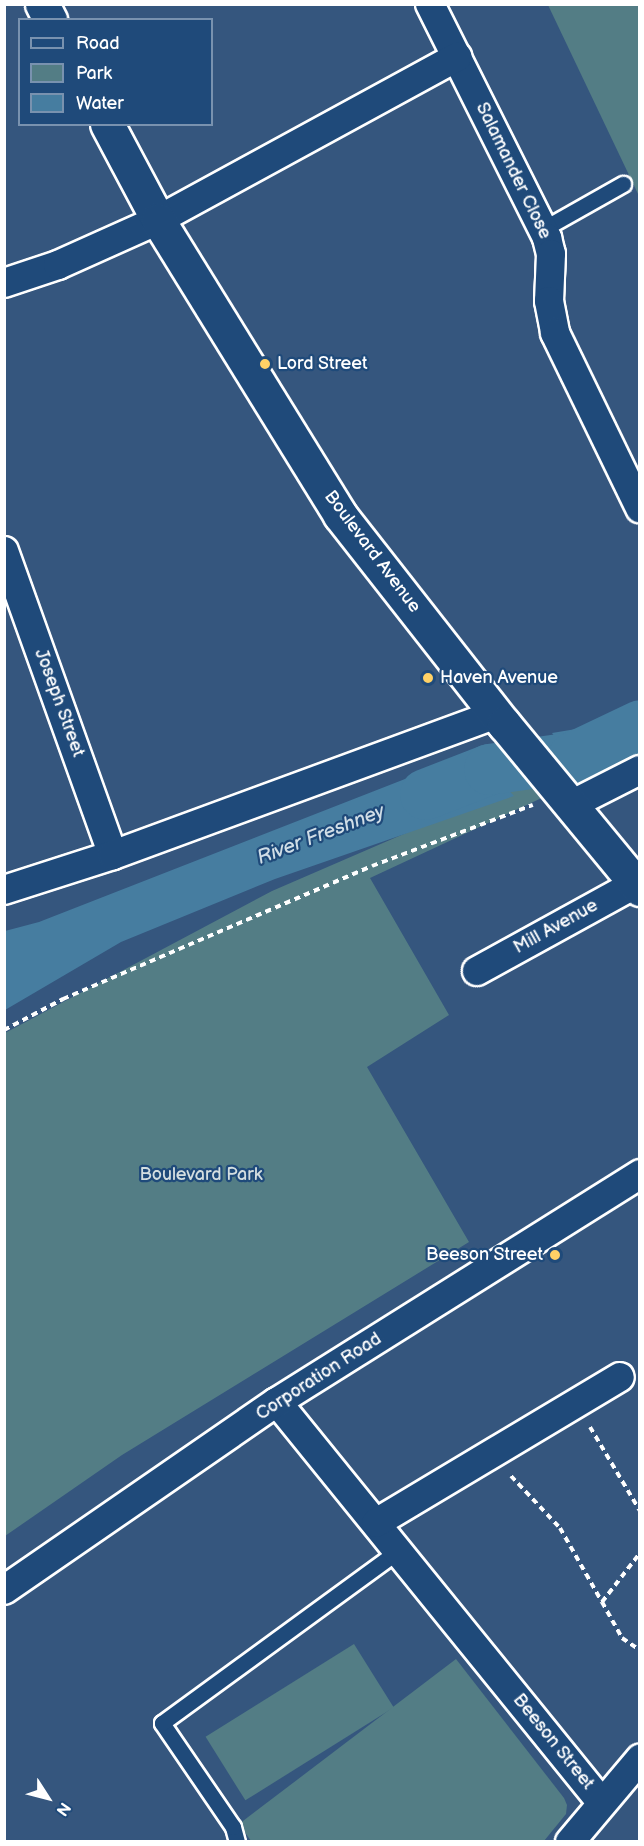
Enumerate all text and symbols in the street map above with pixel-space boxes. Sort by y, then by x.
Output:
legend [18,18,213,126]
text: Road [76,33,120,54]
text: Park [76,63,112,84]
text: Water [76,93,124,114]
street label: Salamander Close [471,99,555,243]
place label: Lord Street [277,353,368,375]
marker: Lord Street [258,357,272,371]
street label: Boulevard Avenue [319,487,425,617]
street label: Joseph Street [29,646,89,760]
place label: Haven Avenue [440,667,558,689]
marker: Haven Avenue [421,671,435,685]
water label: River Freshney [254,800,388,870]
street label: Mill Avenue [510,895,602,959]
park label: Boulevard Park [140,1164,262,1186]
place label: Beeson Street [426,1244,543,1266]
marker: Beeson Street [548,1248,562,1262]
street label: Corporation Road [252,1328,386,1426]
street label: Beeson Street [508,1690,598,1794]
north arrow [18,1768,78,1828]
text: N [52,1798,74,1819]

